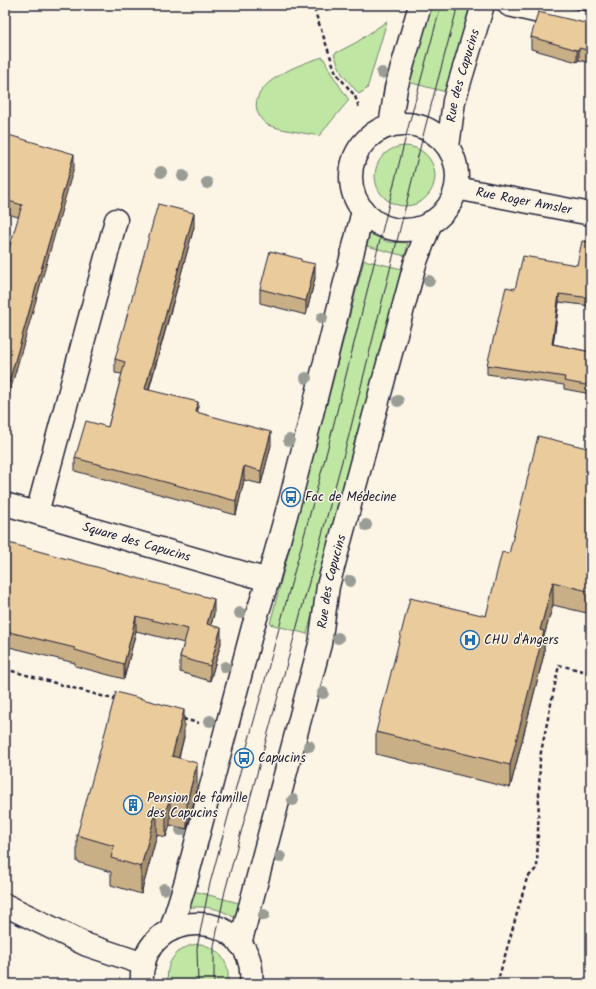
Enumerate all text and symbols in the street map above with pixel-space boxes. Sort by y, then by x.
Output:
street label: Rue des Capucins [441,26,486,123]
street label: Rue Roger Amsler [474,182,574,221]
bus stop icon: Fac de Médecine [280,486,302,508]
place label: Fac de Médecine [305,487,397,508]
street label: Square des Capucins [80,516,194,568]
street label: Rue des Capucins [312,532,352,630]
hospital icon: CHU d'Angers [459,629,481,651]
place label: CHU d'Angers [484,630,559,651]
bus stop icon: Capucins [233,747,255,769]
place label: Capucins [258,748,306,769]
place label: Pension de famille des Capucins [147,788,248,824]
building icon: Pension de famille des Capucins [122,794,144,816]

